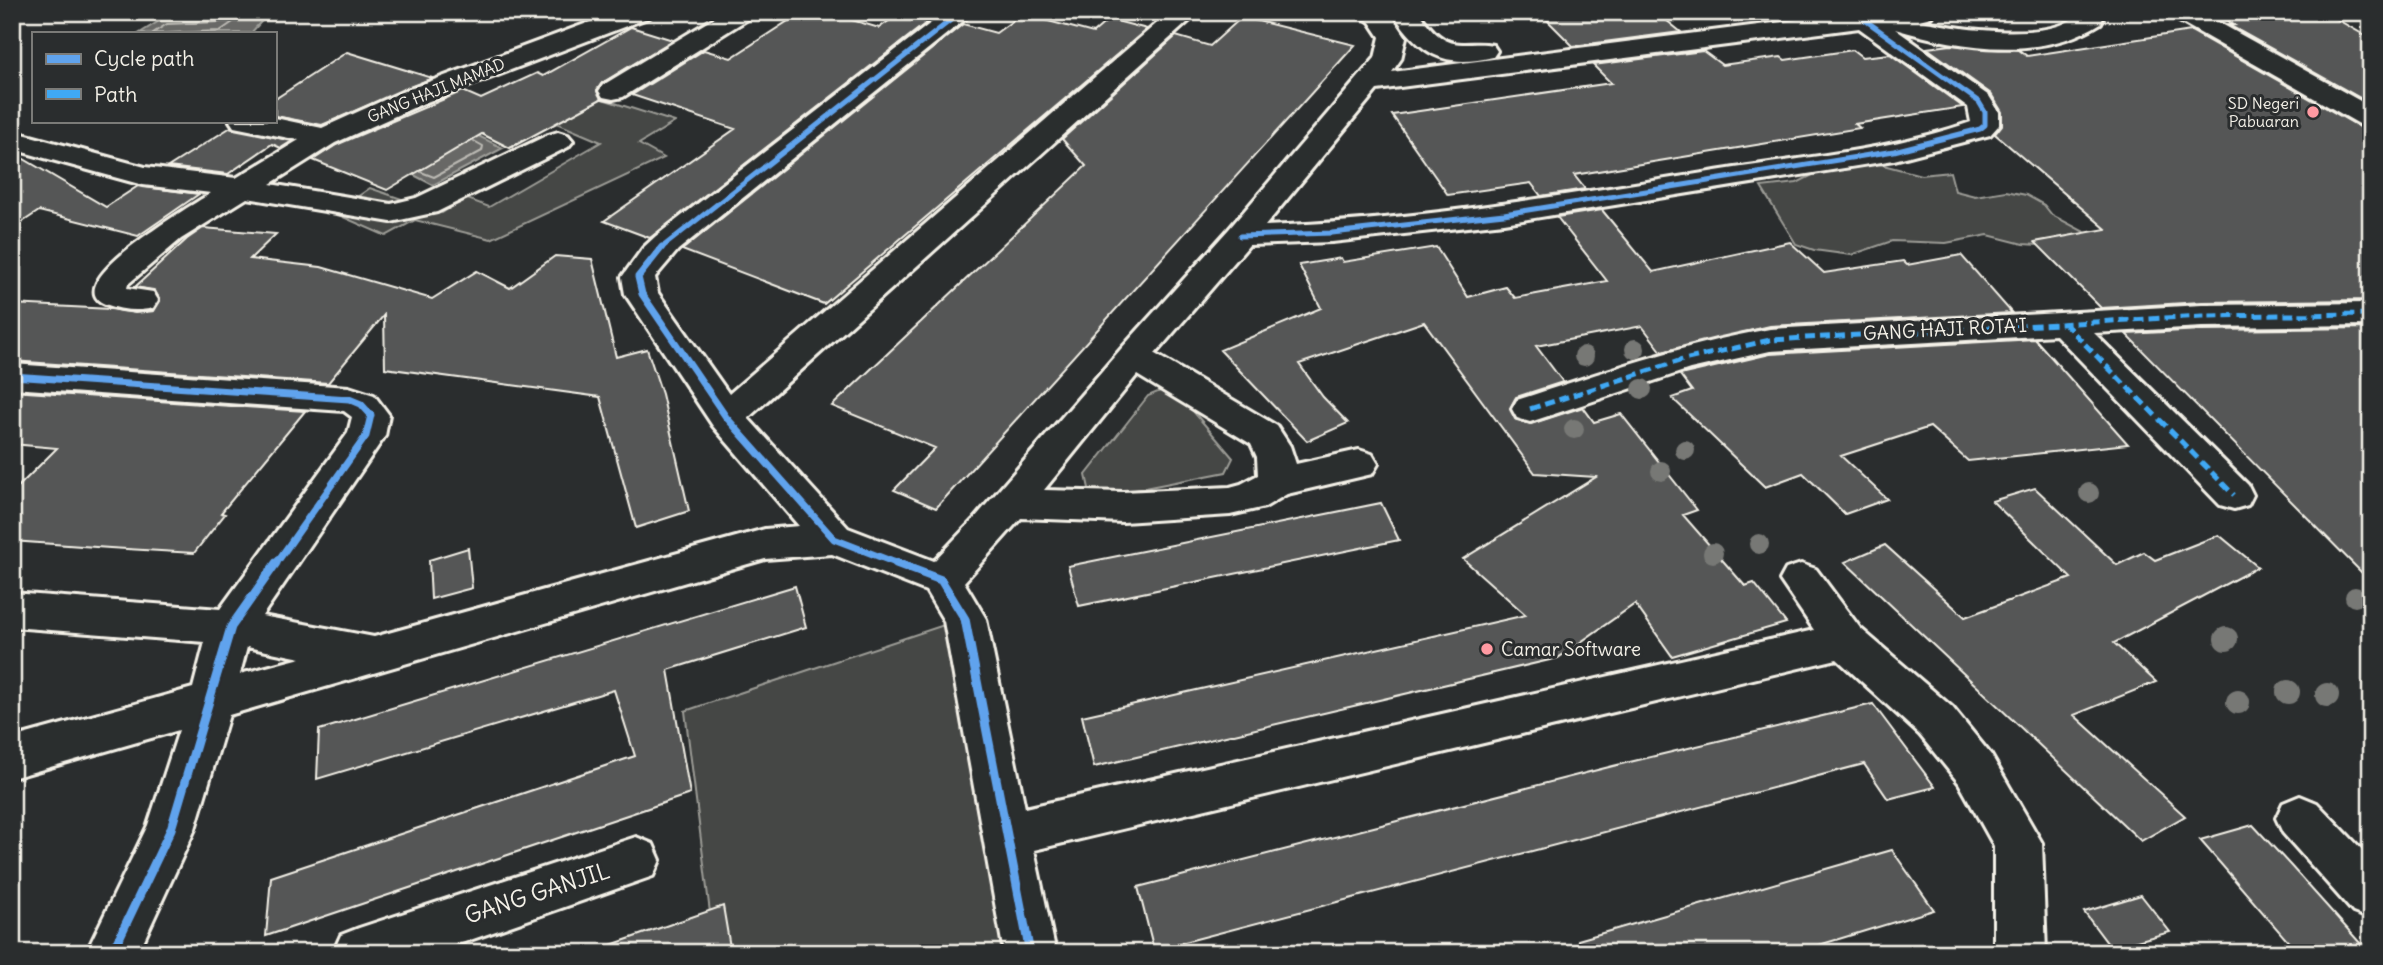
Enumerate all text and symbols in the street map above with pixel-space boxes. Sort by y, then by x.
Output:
legend [32,32,276,122]
text: Cycle path [94,45,194,72]
street label: GANG HAJI MAMAD [364,53,508,127]
text: Path [94,81,137,108]
place label: SD Negeri Pabuaran [2228,93,2299,131]
marker: SD Negeri Pabuaran [2305,104,2321,120]
street label: GANG HAJI ROTA'I [1862,313,2028,345]
place label: Camar Software [1501,637,1641,661]
marker: Camar Software [1479,641,1495,657]
street label: GANG GANJIL [461,855,613,930]

